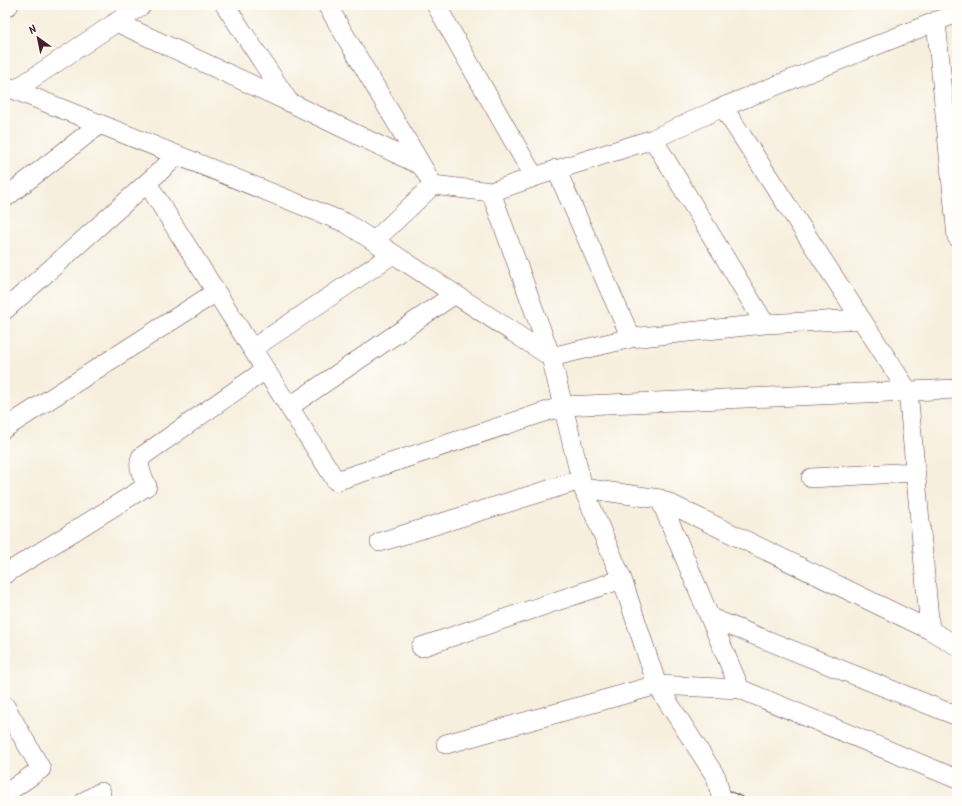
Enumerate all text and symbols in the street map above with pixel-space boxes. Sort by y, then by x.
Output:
north arrow [18,18,58,58]
text: N [25,21,41,40]

